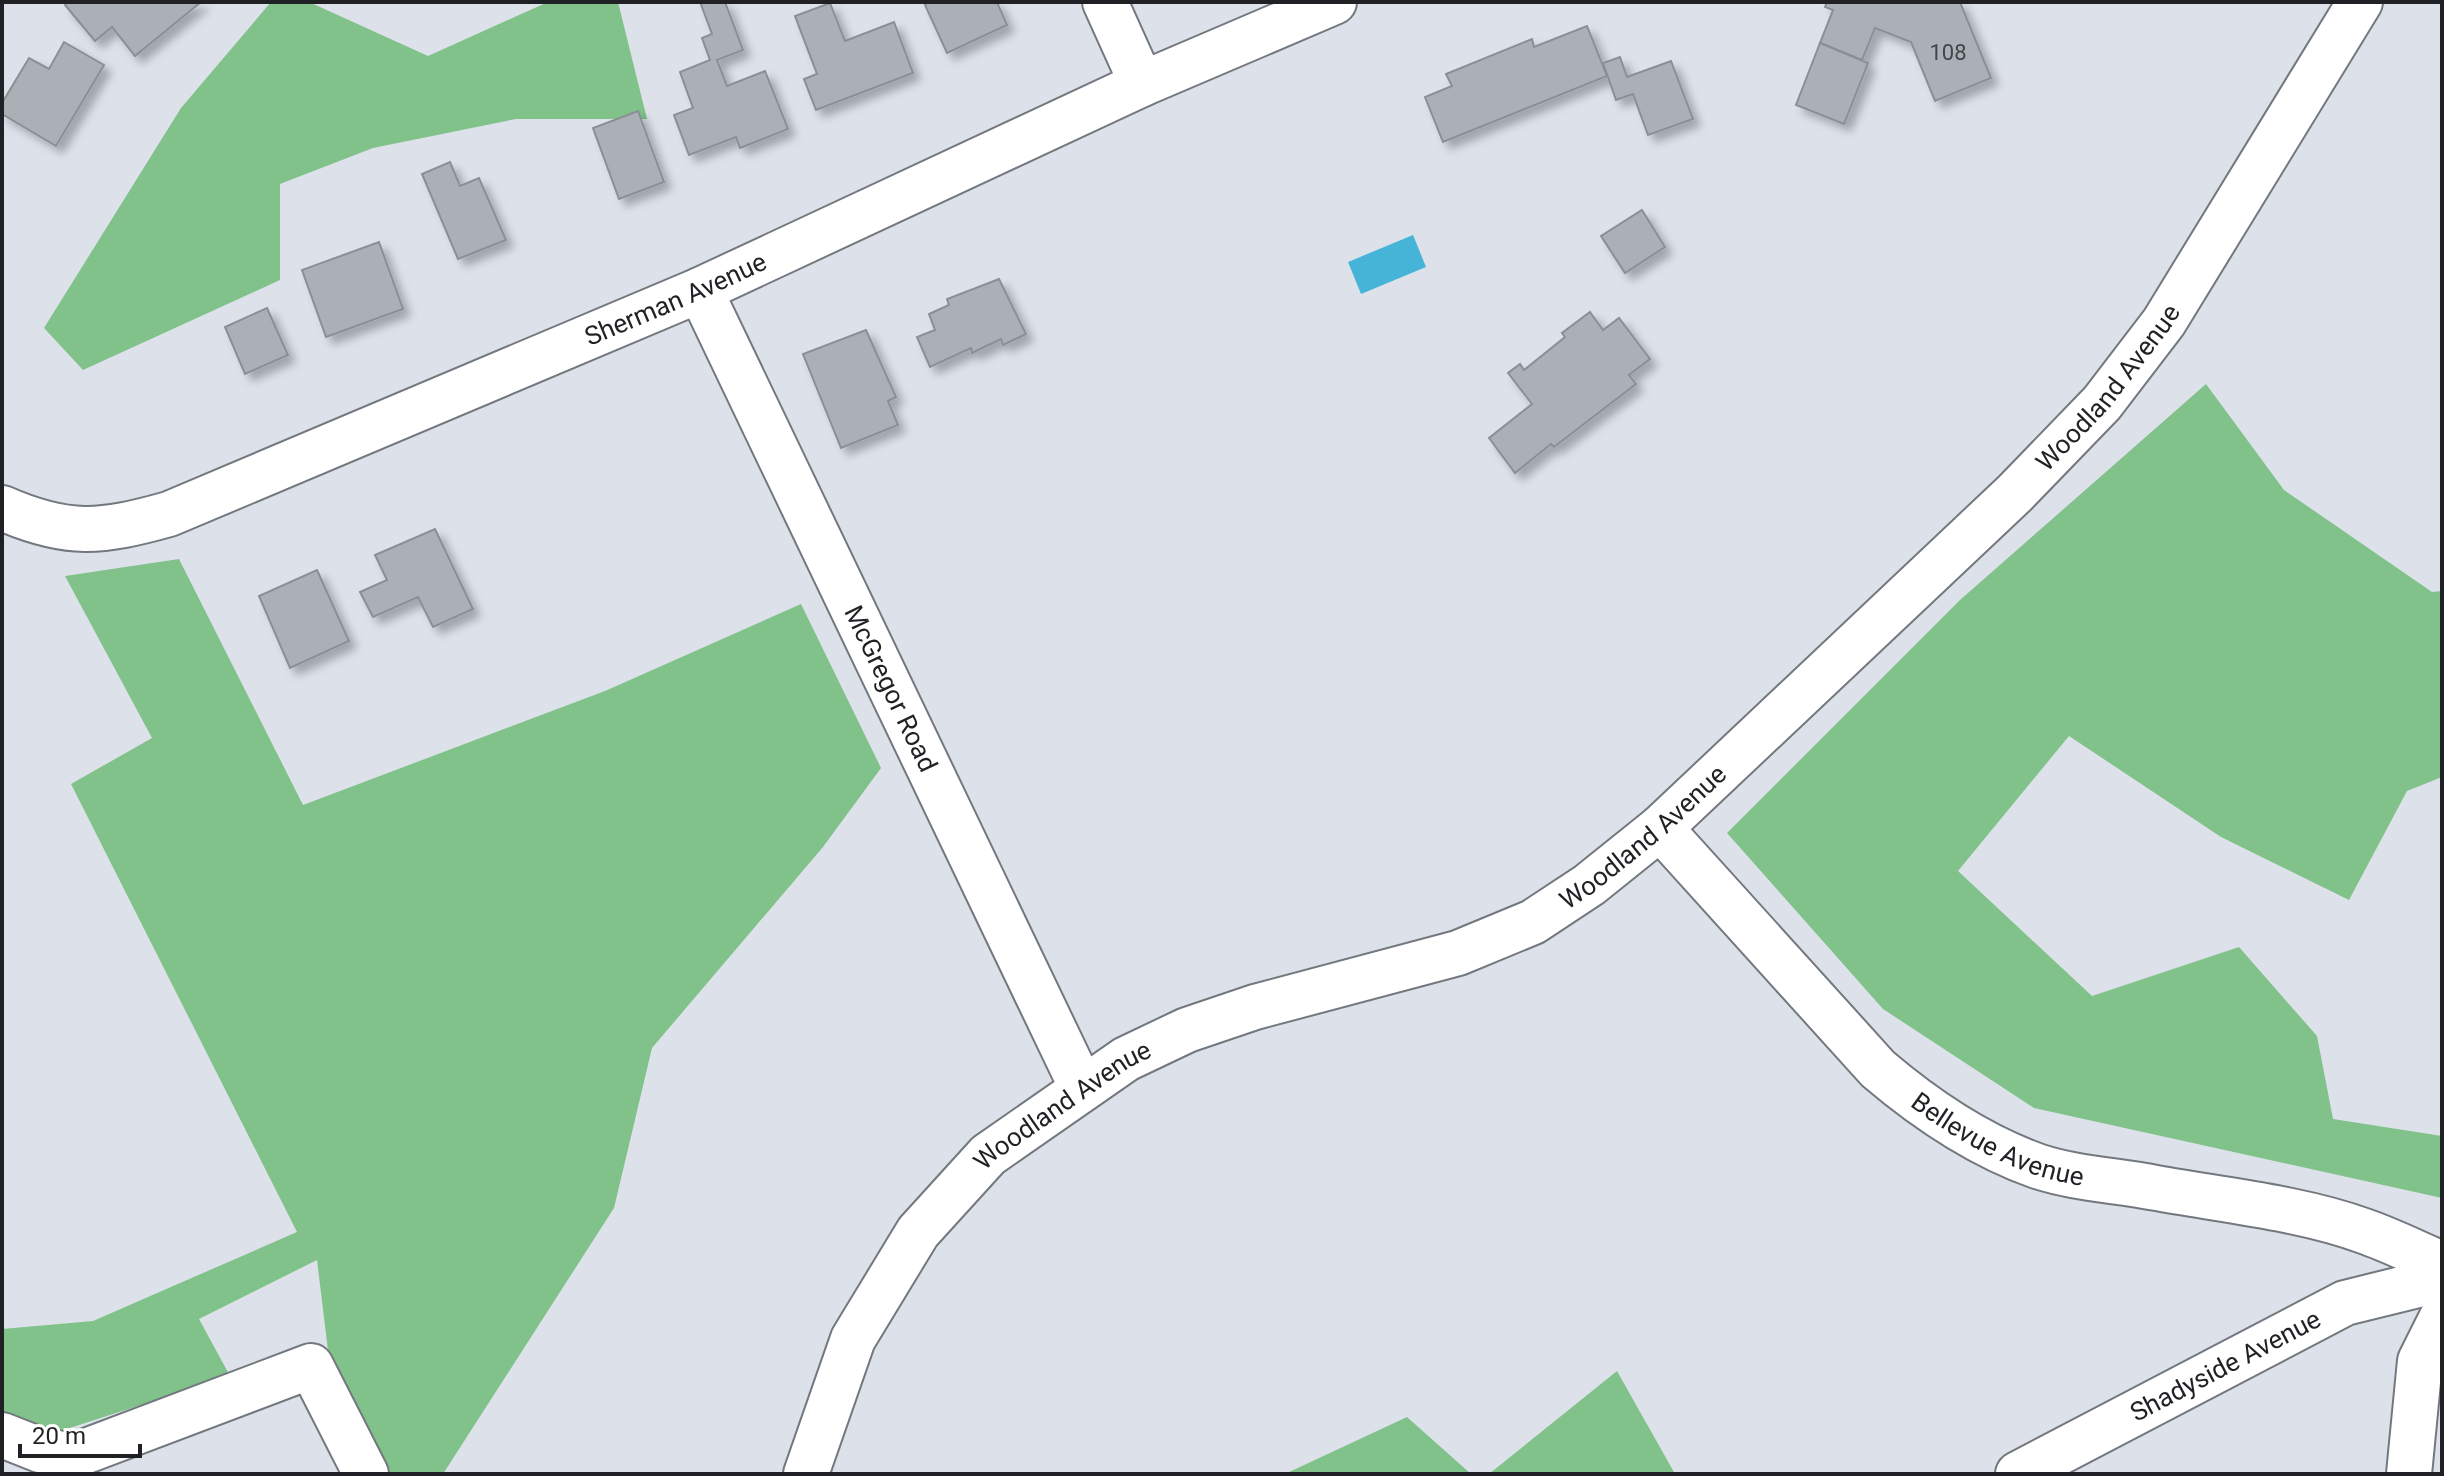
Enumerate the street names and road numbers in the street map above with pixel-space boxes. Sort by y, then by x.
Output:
street label: Sherman Avenue [580,246,771,352]
street label: Woodland Avenue [2030,299,2186,477]
street label: McGregor Road [838,601,943,777]
street label: Woodland Avenue [1554,759,1732,915]
street label: Woodland Avenue [967,1034,1156,1176]
street label: Bellevue Avenue [1906,1086,2086,1192]
street label: Shadyside Avenue [2125,1303,2326,1428]

